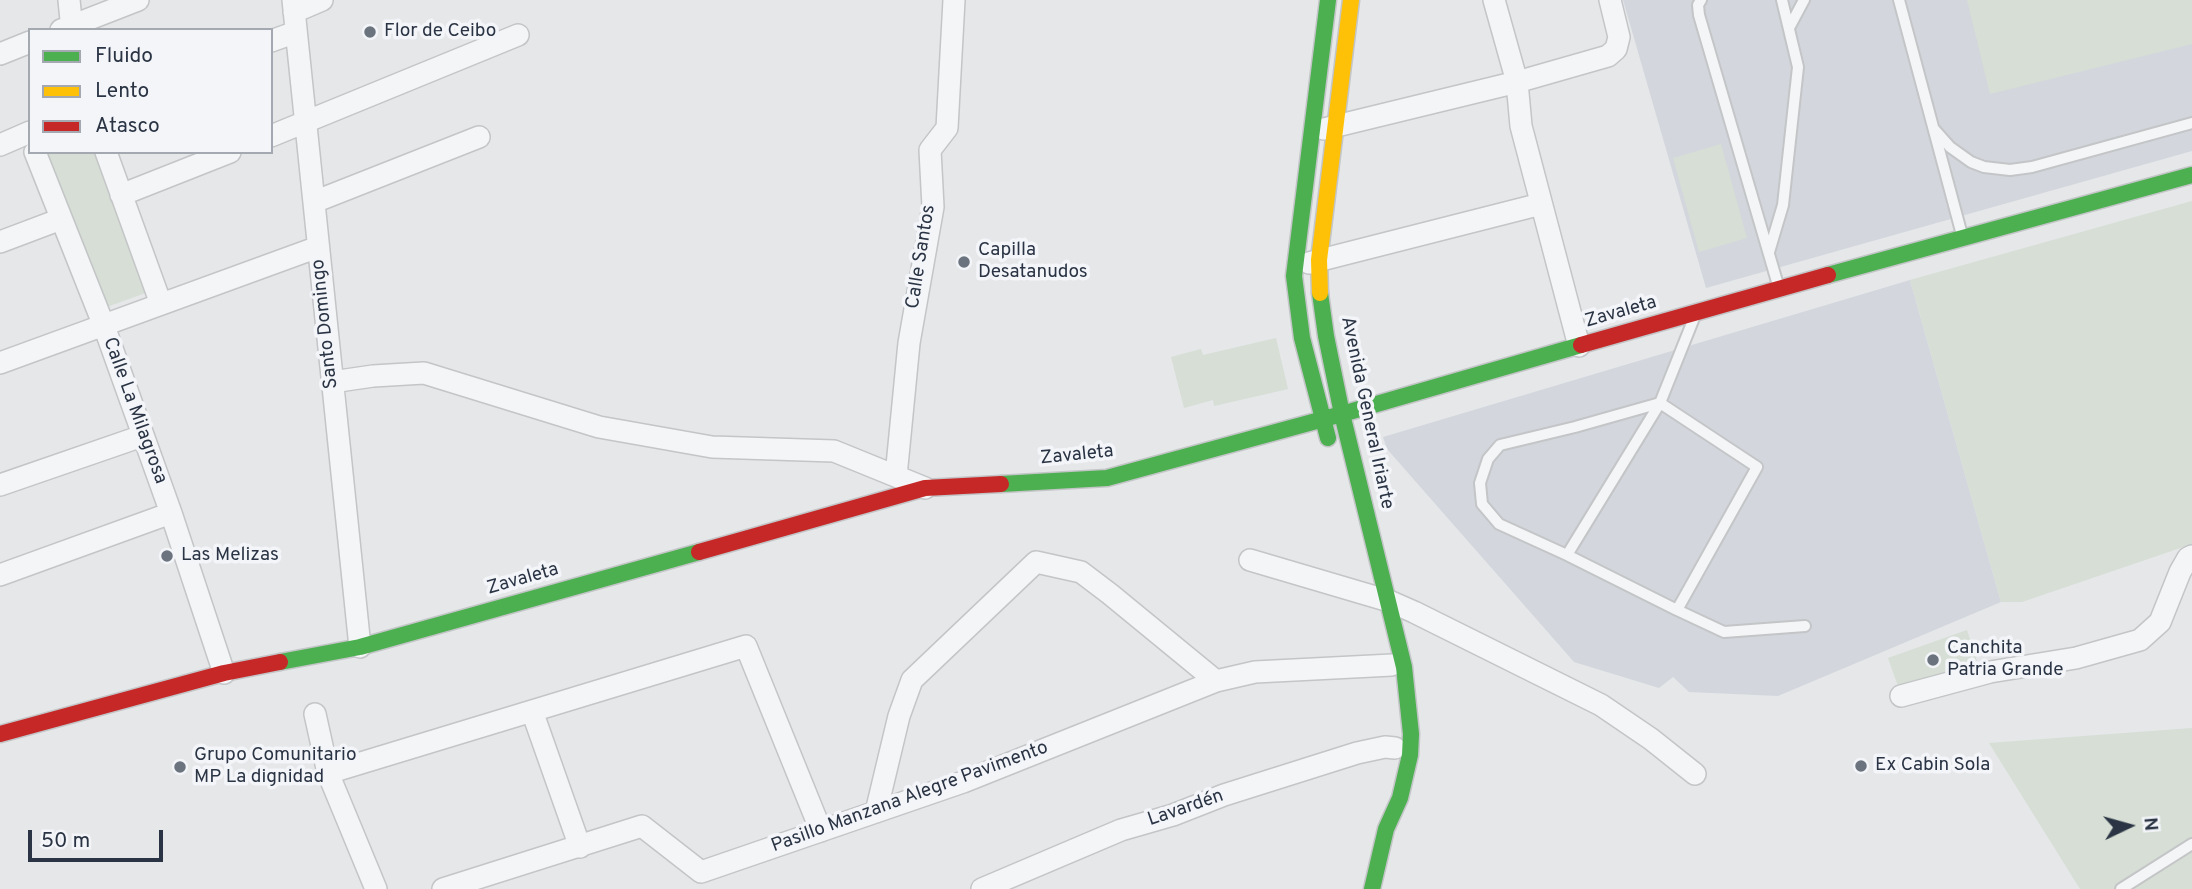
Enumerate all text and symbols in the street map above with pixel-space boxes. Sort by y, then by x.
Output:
place label: Flor de Ceibo [384,21,496,43]
marker: Flor de Ceibo [362,24,378,40]
legend [28,28,273,154]
text: Fluido [95,43,153,70]
text: Lento [95,78,149,105]
text: Atasco [95,113,160,140]
street label: Calle Santos [903,203,941,311]
place label: Capilla Desatanudos [978,240,1088,284]
marker: Capilla Desatanudos [956,254,972,270]
street label: Santo Domingo [308,258,344,390]
street label: Zavaleta [1582,292,1660,334]
street label: Avenida General Iriarte [1334,314,1398,512]
street label: Calle La Milagrosa [97,335,171,487]
street label: Zavaleta [1039,441,1115,471]
place label: Las Melizas [181,545,279,567]
marker: Las Melizas [159,548,175,564]
street label: Zavaleta [484,559,562,601]
place label: Canchita Patria Grande [1947,638,2064,682]
marker: Canchita Patria Grande [1925,652,1941,668]
street label: Pasillo Manzana Alegre Pavimento [769,737,1051,859]
place label: Grupo Comunitario MP La dignidad [194,745,357,789]
place label: Ex Cabin Sola [1875,755,1990,777]
marker: Ex Cabin Sola [1853,758,1869,774]
marker: Grupo Comunitario MP La dignidad [172,759,188,775]
street label: Lavardén [1145,785,1227,833]
north arrow [2094,791,2164,861]
scale bar [32,816,166,860]
text: N [2137,816,2162,832]
text: 50 m [41,828,90,855]

